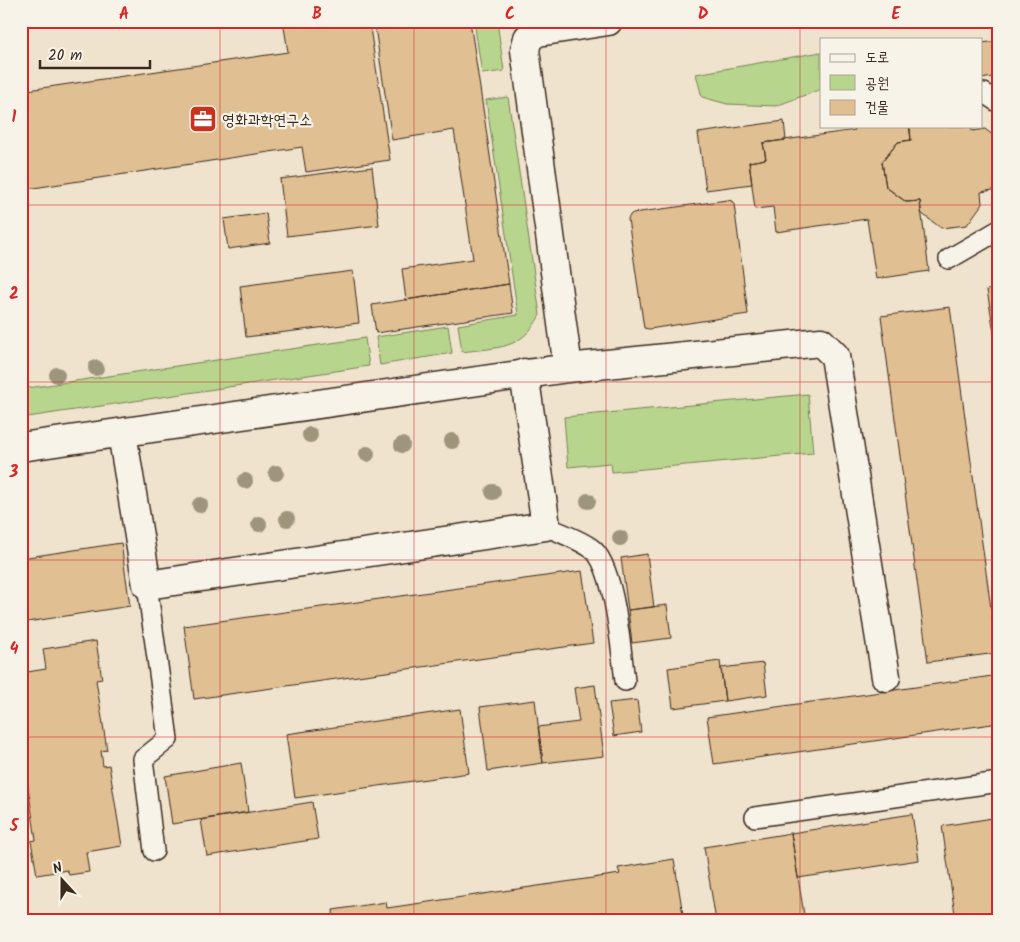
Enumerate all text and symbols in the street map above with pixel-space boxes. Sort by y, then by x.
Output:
text: A [119,2,129,27]
text: B [312,2,322,27]
text: C [505,2,515,27]
text: D [698,2,709,27]
text: E [892,2,902,27]
scale bar [40,38,150,70]
legend [820,38,982,128]
text: 20 m [48,44,82,68]
text: 도로 [865,46,889,70]
text: 공원 [865,72,889,96]
text: 건물 [865,96,889,120]
office icon: 영화과학연구소 [188,104,218,134]
text: 1 [12,105,17,130]
place label: 영화과학연구소 [222,108,312,133]
text: 2 [9,282,19,307]
text: 3 [9,460,19,485]
text: 4 [10,637,19,662]
text: 5 [9,814,20,839]
north arrow [38,854,88,904]
text: N [50,857,66,881]

